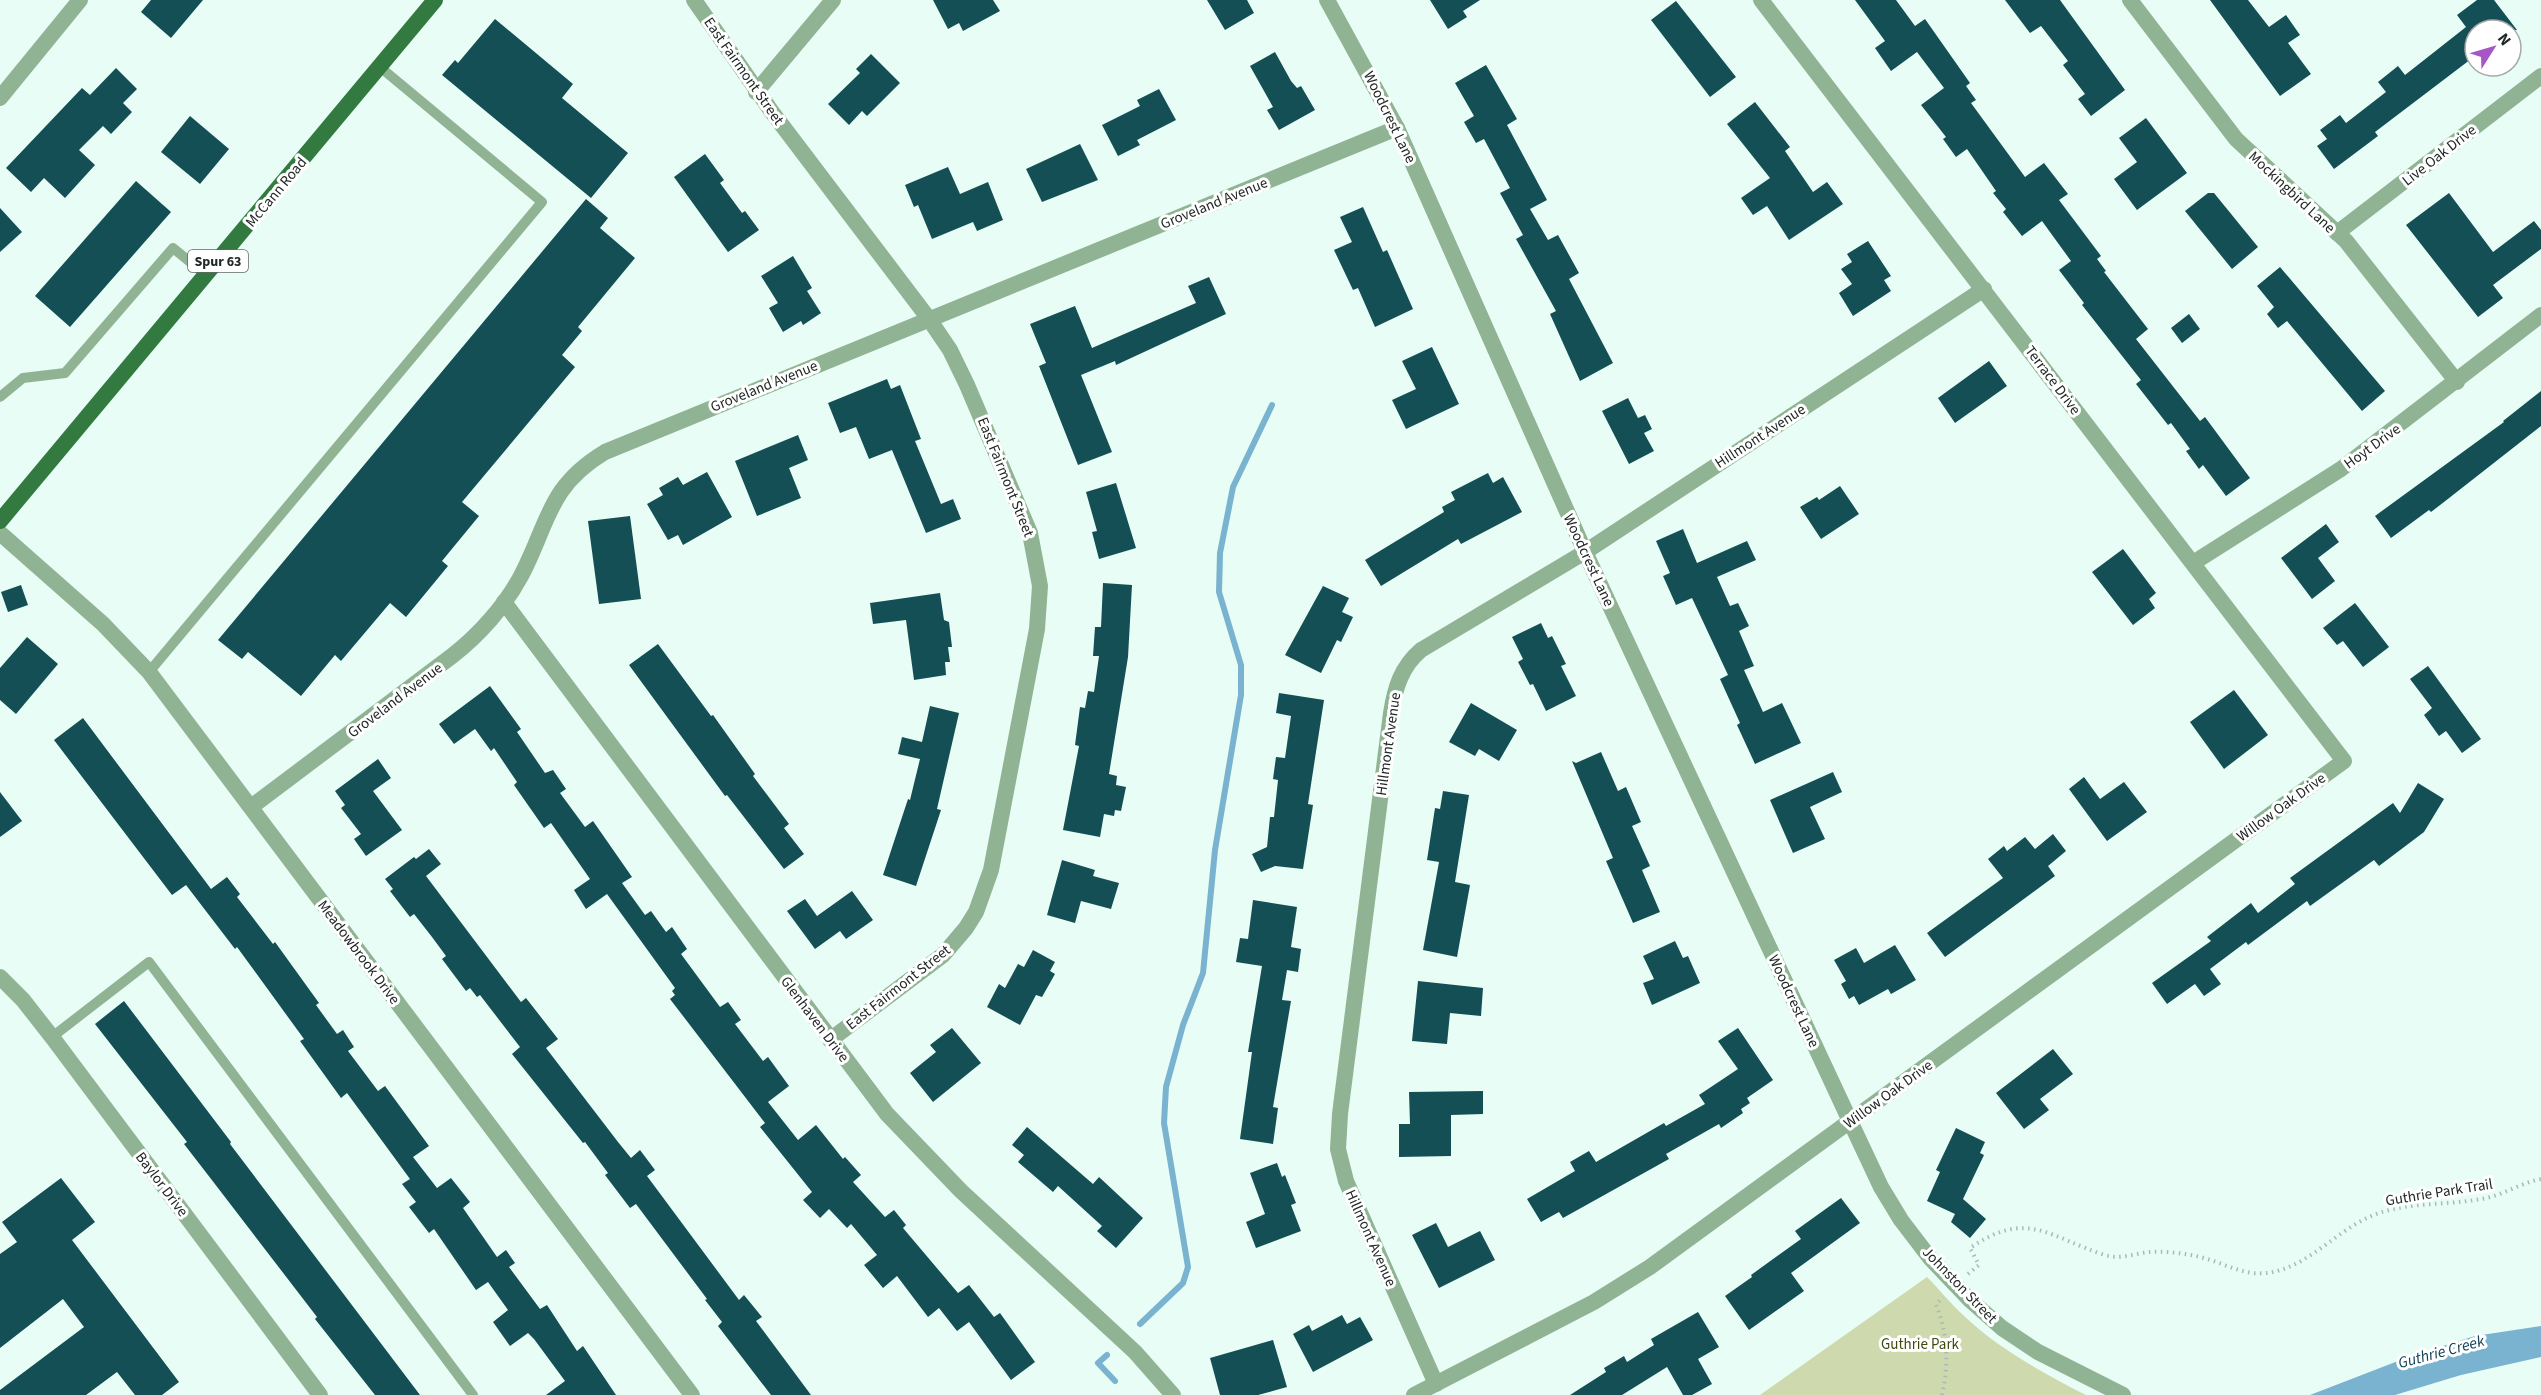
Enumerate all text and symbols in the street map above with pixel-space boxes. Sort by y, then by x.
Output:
street label: East Fairmont Street [698,13,789,129]
north arrow [2463,18,2523,78]
text: N [2492,29,2516,50]
street label: Woodcrest Lane [1358,68,1421,167]
street label: Live Oak Drive [2398,120,2481,191]
street label: Mockingbird Lane [2244,147,2340,238]
street label: McCann Road [241,153,312,232]
street label: Groveland Avenue [1157,172,1271,235]
road number: Spur 63 [188,250,248,272]
street label: Terrace Drive [2020,341,2086,419]
street label: Groveland Avenue [707,355,821,418]
street label: Hillmont Avenue [1711,399,1810,474]
street label: East Fairmont Street [972,414,1039,540]
street label: Hoyt Drive [2340,419,2405,474]
street label: Woodcrest Lane [1558,510,1619,610]
street label: Groveland Avenue [343,658,447,743]
street label: Hillmont Avenue [1371,691,1406,797]
street label: Willow Oak Drive [2232,768,2330,847]
street label: Meadowbrook Drive [312,896,405,1009]
street label: East Fairmont Street [842,940,955,1035]
street label: Woodcrest Lane [1763,951,1824,1051]
street label: Glenhaven Drive [775,972,854,1067]
street label: Willow Oak Drive [1839,1055,1937,1134]
street label: Baylor Drive [130,1148,193,1221]
street label: Guthrie Park Trail [2384,1174,2494,1211]
street label: Hillmont Avenue [1340,1186,1401,1290]
street label: Johnston Street [1918,1242,2002,1328]
water label: Guthrie Creek [2396,1330,2487,1374]
park label: Guthrie Park [1881,1334,1960,1355]

